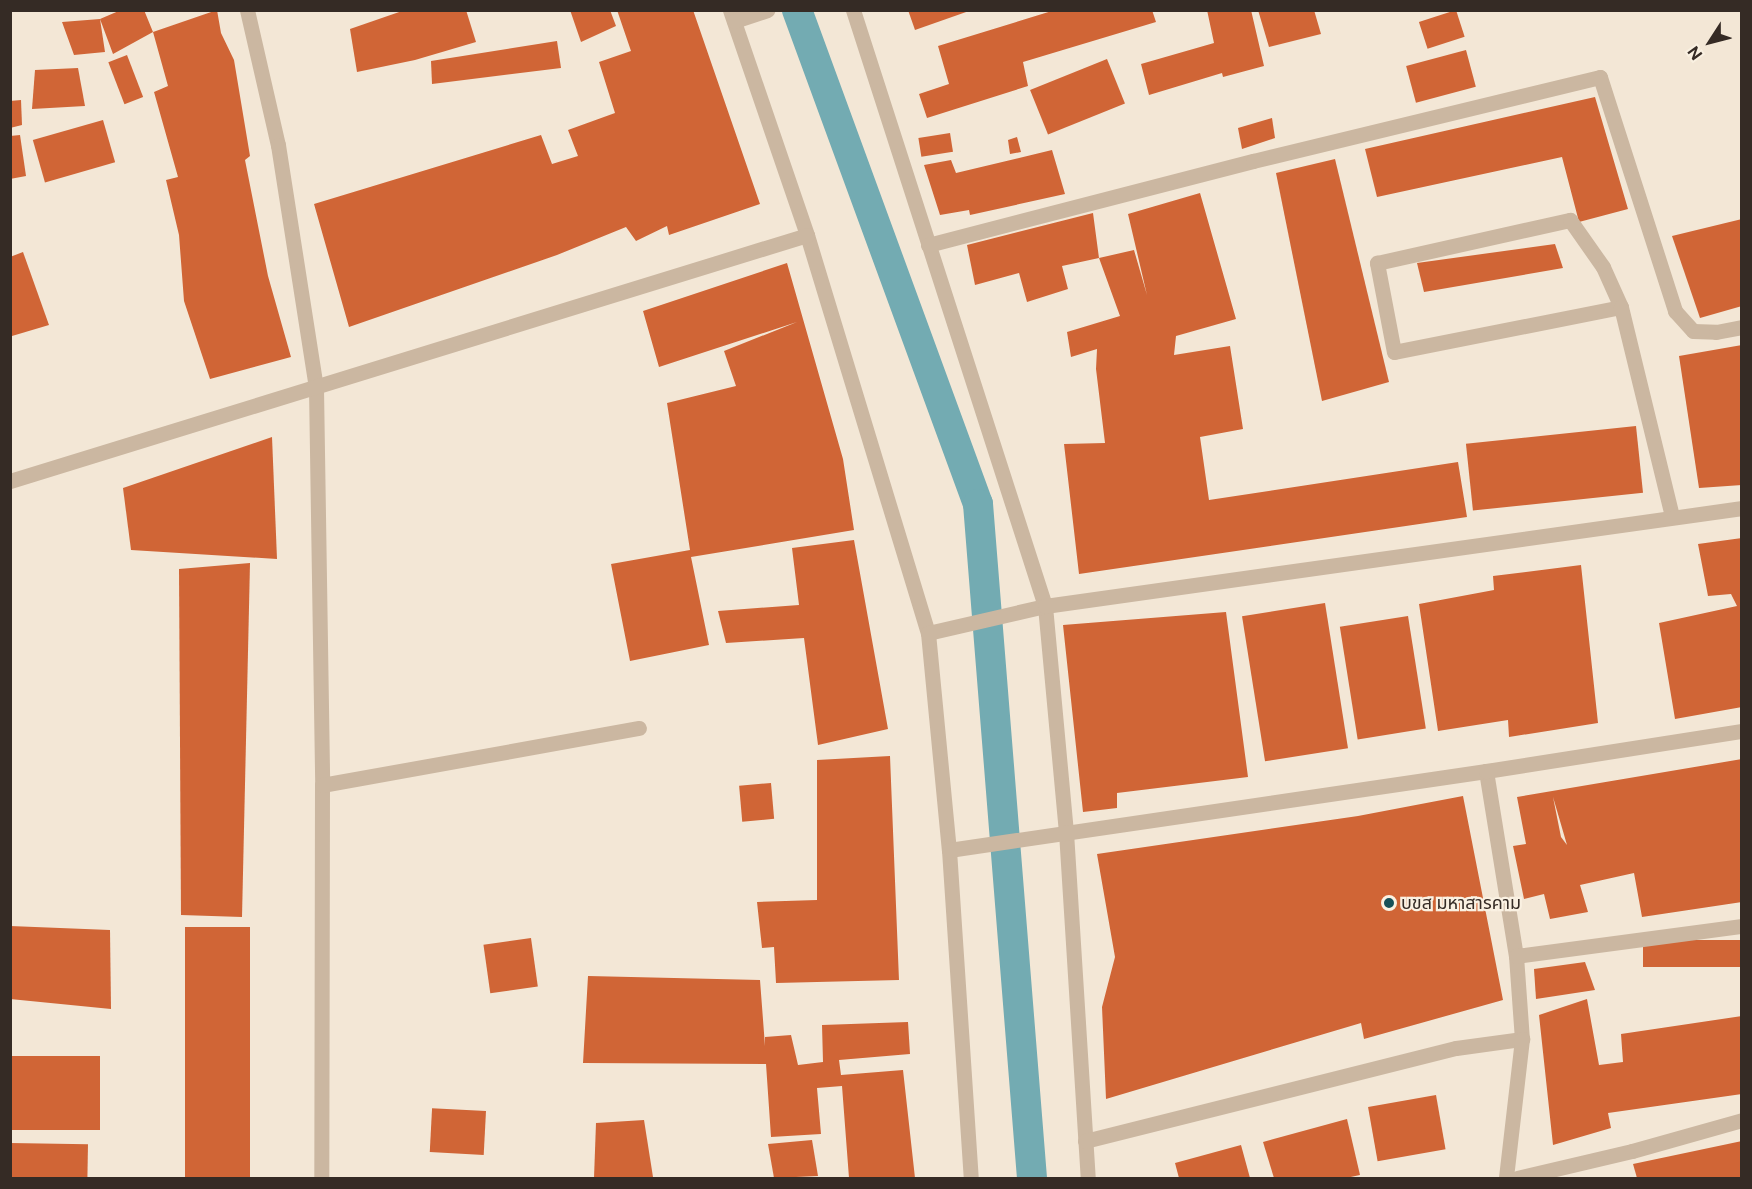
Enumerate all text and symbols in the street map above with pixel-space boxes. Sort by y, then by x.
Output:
north arrow [1680,12,1740,72]
text: N [1684,42,1706,64]
place label: บขส มหาสารคาม [1401,892,1521,914]
marker: บขส มหาสารคาม [1382,896,1396,910]

